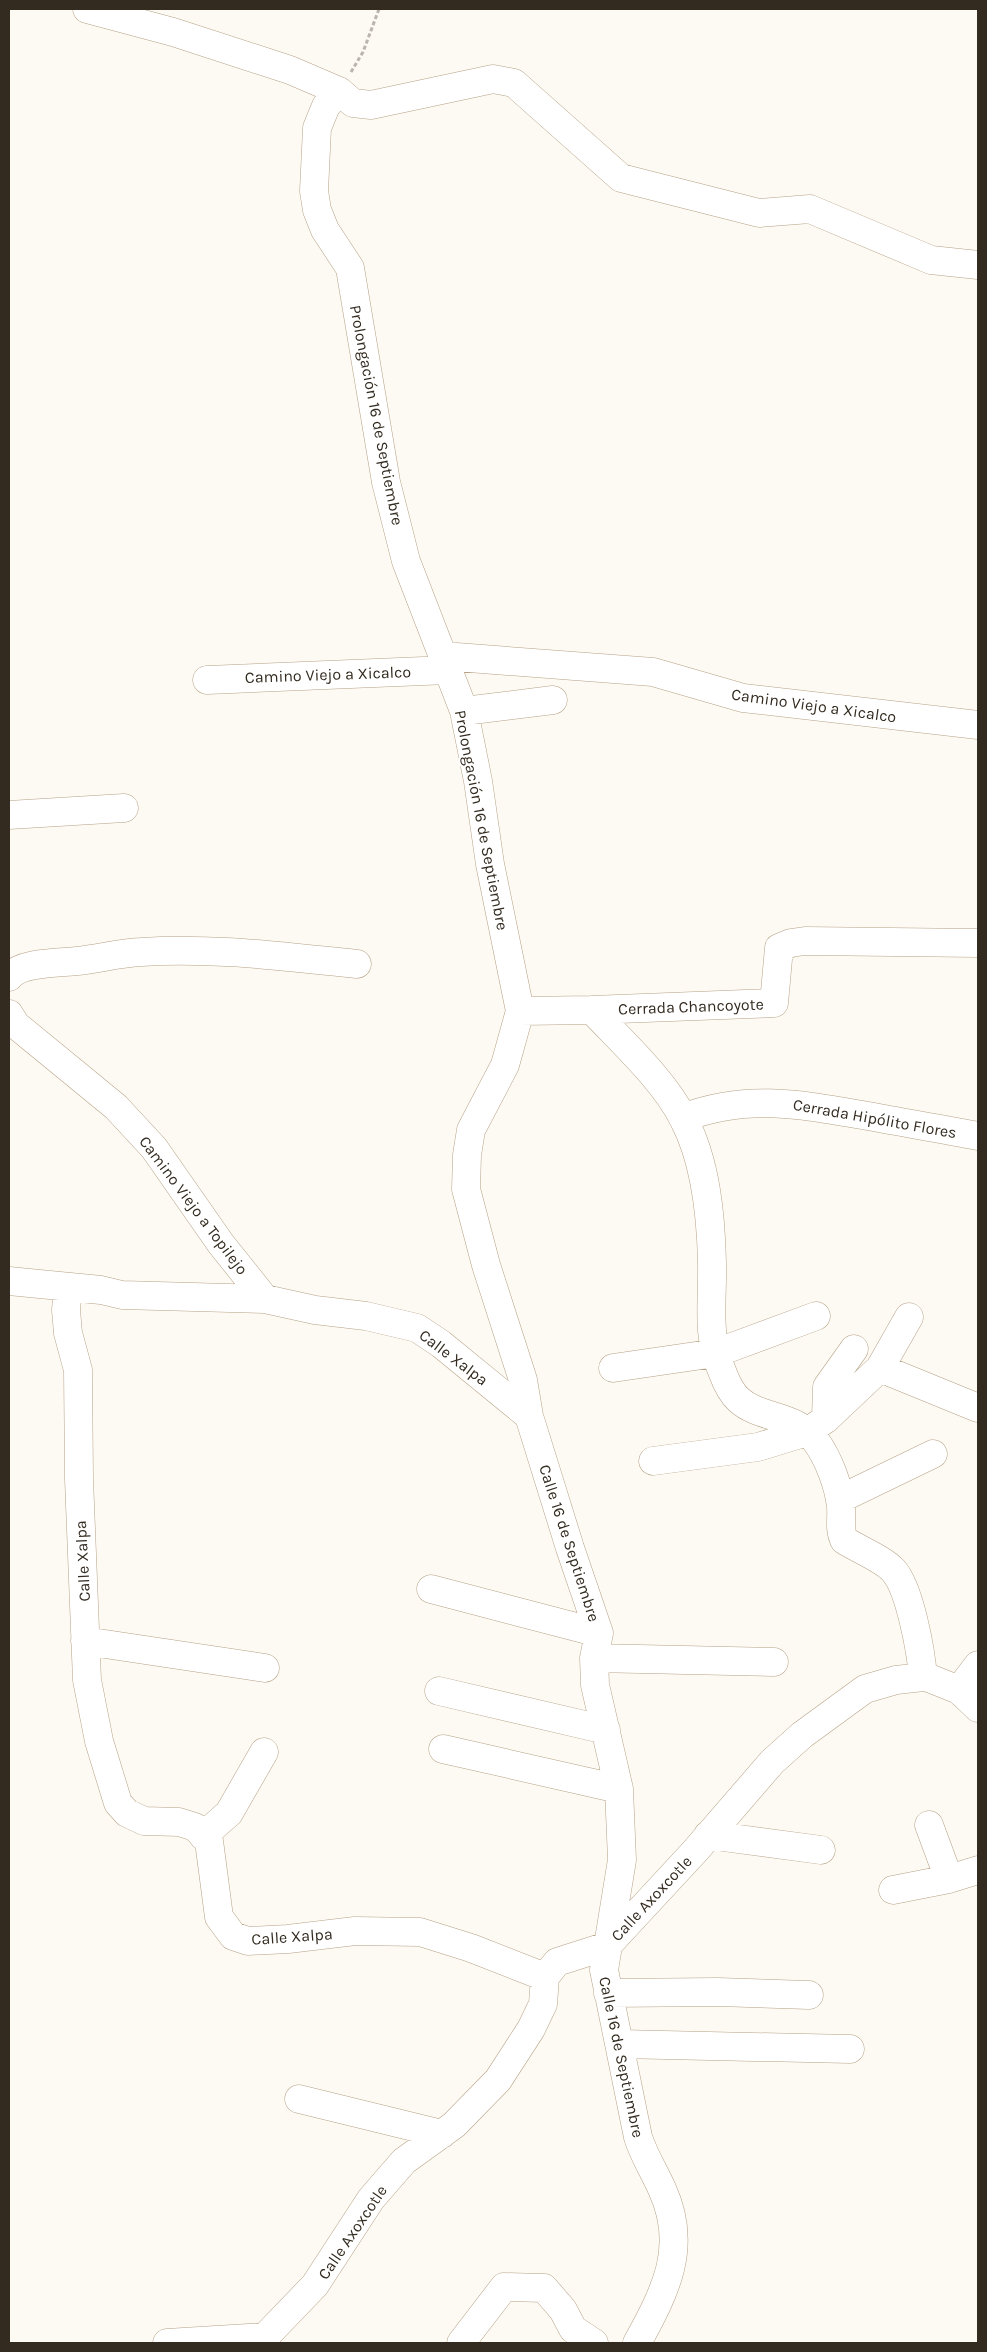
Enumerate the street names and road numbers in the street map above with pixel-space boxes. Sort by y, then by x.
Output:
street label: Prolongación 16 de Septiembre [346,303,407,527]
street label: Camino Viejo a Xicalco [245,662,411,687]
street label: Camino Viejo a Xicalco [730,685,898,726]
street label: Prolongación 16 de Septiembre [451,708,512,932]
street label: Cerrada Chancoyote [618,994,764,1019]
street label: Cerrada Hipólito Flores [792,1095,958,1142]
street label: Camino Viejo a Topilejo [135,1132,252,1278]
street label: Calle Xalpa [416,1325,492,1389]
street label: Calle 16 de Septiembre [535,1462,604,1624]
street label: Calle Xalpa [71,1520,94,1602]
street label: Calle Axoxcotle [607,1852,696,1945]
street label: Calle Xalpa [251,1924,333,1949]
street label: Calle 16 de Septiembre [595,1975,648,2139]
street label: Calle Axoxcotle [314,2182,391,2283]

